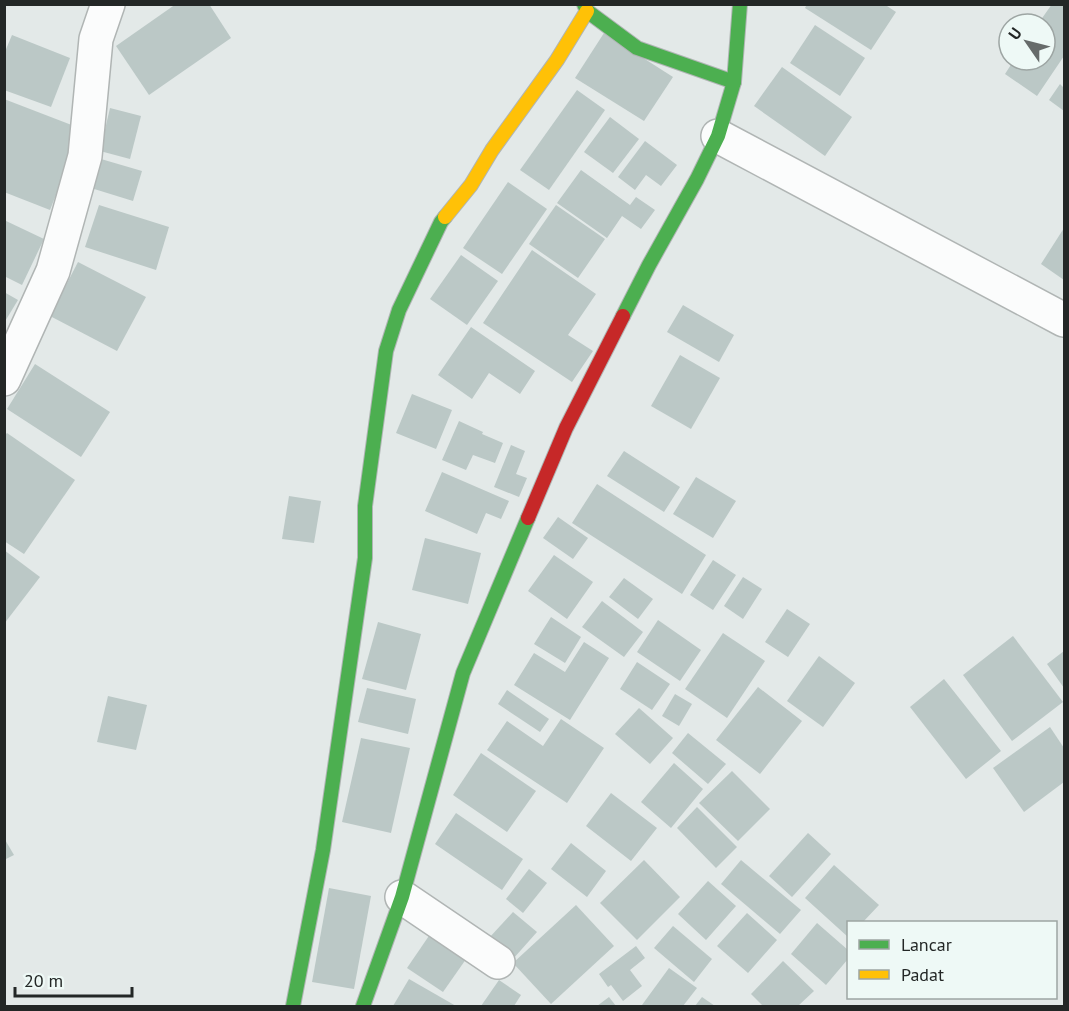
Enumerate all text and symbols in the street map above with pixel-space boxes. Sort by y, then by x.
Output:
north arrow [997,12,1057,72]
text: U [1004,24,1026,43]
legend [847,921,1057,999]
text: Lancar [901,933,952,956]
scale bar [15,960,132,998]
text: Padat [901,963,944,986]
text: 20 m [24,969,63,992]

